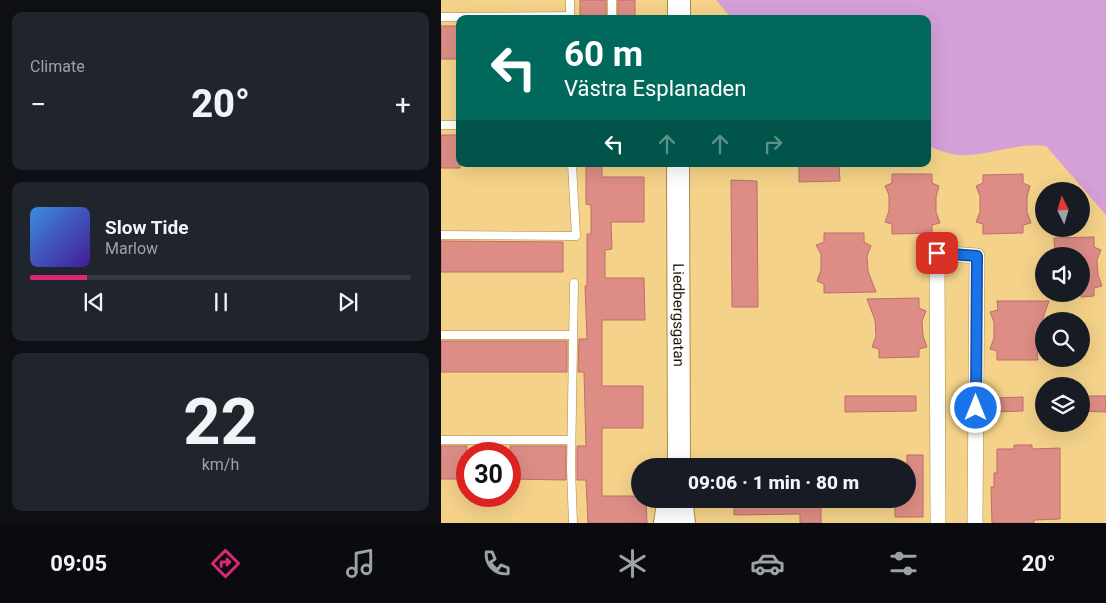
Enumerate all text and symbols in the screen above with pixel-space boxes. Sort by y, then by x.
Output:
text: 60 m [564,34,643,75]
icon: left [481,35,546,100]
text: Climate [30,57,85,76]
text: Västra Esplanaden [564,76,746,101]
text: 20° [191,82,250,126]
text: − [30,88,46,121]
text: + [395,88,411,121]
icon: left [600,130,628,158]
icon: ahead [653,130,681,158]
icon: ahead [706,130,734,158]
icon: right [759,130,787,158]
north arrow [1035,182,1090,238]
map controls [1035,182,1090,432]
text: Slow Tide [105,216,188,239]
pin [916,232,958,274]
text: Marlow [105,239,158,258]
icon: arrive [923,239,951,267]
button: sound [1035,247,1090,302]
street label: Liedbergsgatan [669,263,688,367]
icon: previous [80,288,108,316]
icon: pause [207,288,235,316]
icon: next [334,288,362,316]
button: search [1035,312,1090,367]
button: layers [1035,377,1090,432]
position arrow [949,381,1001,433]
text: 22 [183,384,258,460]
speed limit sign: 30 [456,442,521,507]
text: km/h [202,455,239,474]
text: 09:06 · 1 min · 80 m [688,471,859,494]
icon: directions [208,546,243,581]
icon: music [343,546,378,581]
icon: phone [479,546,514,581]
icon: climate [615,546,650,581]
icon: car [750,546,785,581]
icon: filters [886,546,921,581]
text: 09:05 [50,551,107,576]
text: 20° [1022,551,1056,576]

